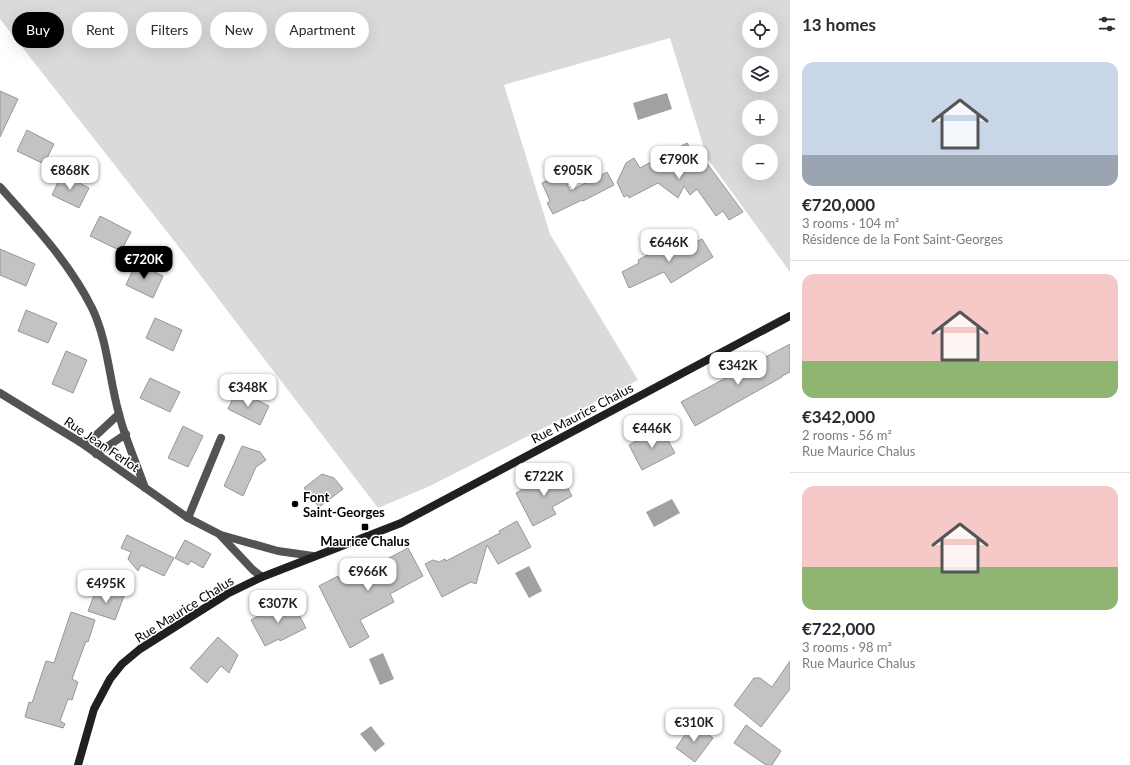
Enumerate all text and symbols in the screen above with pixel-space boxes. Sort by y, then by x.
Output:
chip: Buy [12,12,64,48]
chip: Rent [72,12,128,48]
chip: Filters [136,12,202,48]
chip: New [210,12,267,48]
chip: Apartment [275,12,369,48]
map controls [742,12,778,180]
button: locate [742,12,778,48]
icon: filters [1096,13,1118,35]
text: 13 homes [802,14,876,35]
button: layers [742,56,778,92]
icon: home [924,88,996,160]
button: + [742,100,778,136]
button: − [742,144,778,180]
pin: €790K [651,146,707,180]
text: €790K [659,151,699,167]
pin: €868K [42,157,98,191]
pin: €905K [545,157,601,191]
text: €868K [50,162,90,178]
text: €905K [553,162,593,178]
text: €720,000 [802,194,875,215]
text: 3 rooms · 104 m² [802,215,899,231]
pin: €646K [641,229,697,263]
text: Résidence de la Font Saint-Georges [802,231,1003,247]
text: €646K [649,234,689,250]
pin: €720K [116,246,172,280]
text: €720K [124,251,164,267]
icon: home [924,300,996,372]
pin: €342K [710,352,766,386]
text: €342K [718,357,758,373]
pin: €348K [220,374,276,408]
text: €348K [228,379,268,395]
street label: Rue Maurice Chalus [528,379,636,447]
text: €342,000 [802,406,875,427]
street label: Rue Jean Ferlot [61,413,143,475]
pin: €446K [624,415,680,449]
text: €446K [632,420,672,436]
text: 2 rooms · 56 m² [802,427,892,443]
text: Rue Maurice Chalus [802,443,915,459]
pin: €722K [516,463,572,497]
text: €722K [524,468,564,484]
place label: Font Saint-Georges [303,489,385,520]
marker: Font Saint-Georges [290,499,300,509]
icon: home [924,512,996,584]
marker: Maurice Chalus [360,522,370,532]
place label: Maurice Chalus [320,533,410,549]
pin: €966K [340,558,396,592]
text: €966K [348,563,388,579]
pin: €495K [78,570,134,604]
street label: Rue Maurice Chalus [132,572,237,646]
text: €495K [86,575,126,591]
pin: €307K [250,590,306,624]
text: €307K [258,595,298,611]
text: €722,000 [802,618,875,639]
text: 3 rooms · 98 m² [802,639,892,655]
text: Rue Maurice Chalus [802,655,915,671]
pin: €310K [666,709,722,743]
text: €310K [674,714,714,730]

